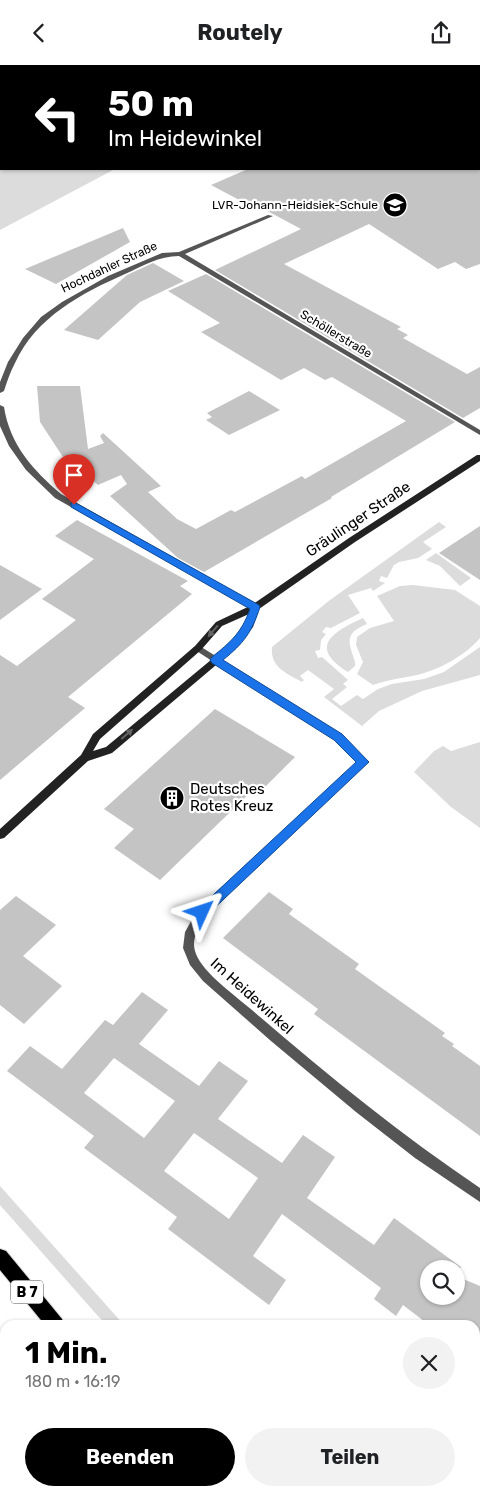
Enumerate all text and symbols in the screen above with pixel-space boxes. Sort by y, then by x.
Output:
icon: back [25,19,53,47]
text: Routely [197,19,283,46]
icon: share [427,19,455,47]
text: 50 m [108,83,194,125]
icon: left [25,85,90,150]
text: Im Heidewinkel [108,125,262,152]
school or university icon: LVR-Johann-Heidsiek-Schule [382,192,408,218]
place label: LVR-Johann-Heidsiek-Schule [212,198,378,212]
street label: Hochdahler Straße [59,238,159,295]
street label: Schöllerstraße [298,307,375,361]
pin [53,454,95,505]
icon: arrive [60,461,88,489]
street label: Gräulinger Straße [302,477,414,561]
one-way arrow [207,624,219,636]
one-way arrow [121,729,133,740]
place label: Deutsches Rotes Kreuz [190,780,274,815]
building icon: Deutsches Rotes Kreuz [159,785,185,811]
position arrow [175,885,227,937]
street label: Im Heidewinkel [207,954,297,1038]
map controls [420,1260,465,1305]
button: search [420,1260,465,1305]
road number: B 7 [11,1281,43,1303]
text: 1 Min. [25,1335,108,1371]
button: close [403,1337,455,1389]
text: 180 m · 16:19 [25,1372,120,1391]
button: Beenden [25,1428,235,1486]
button: Teilen [245,1428,455,1486]

